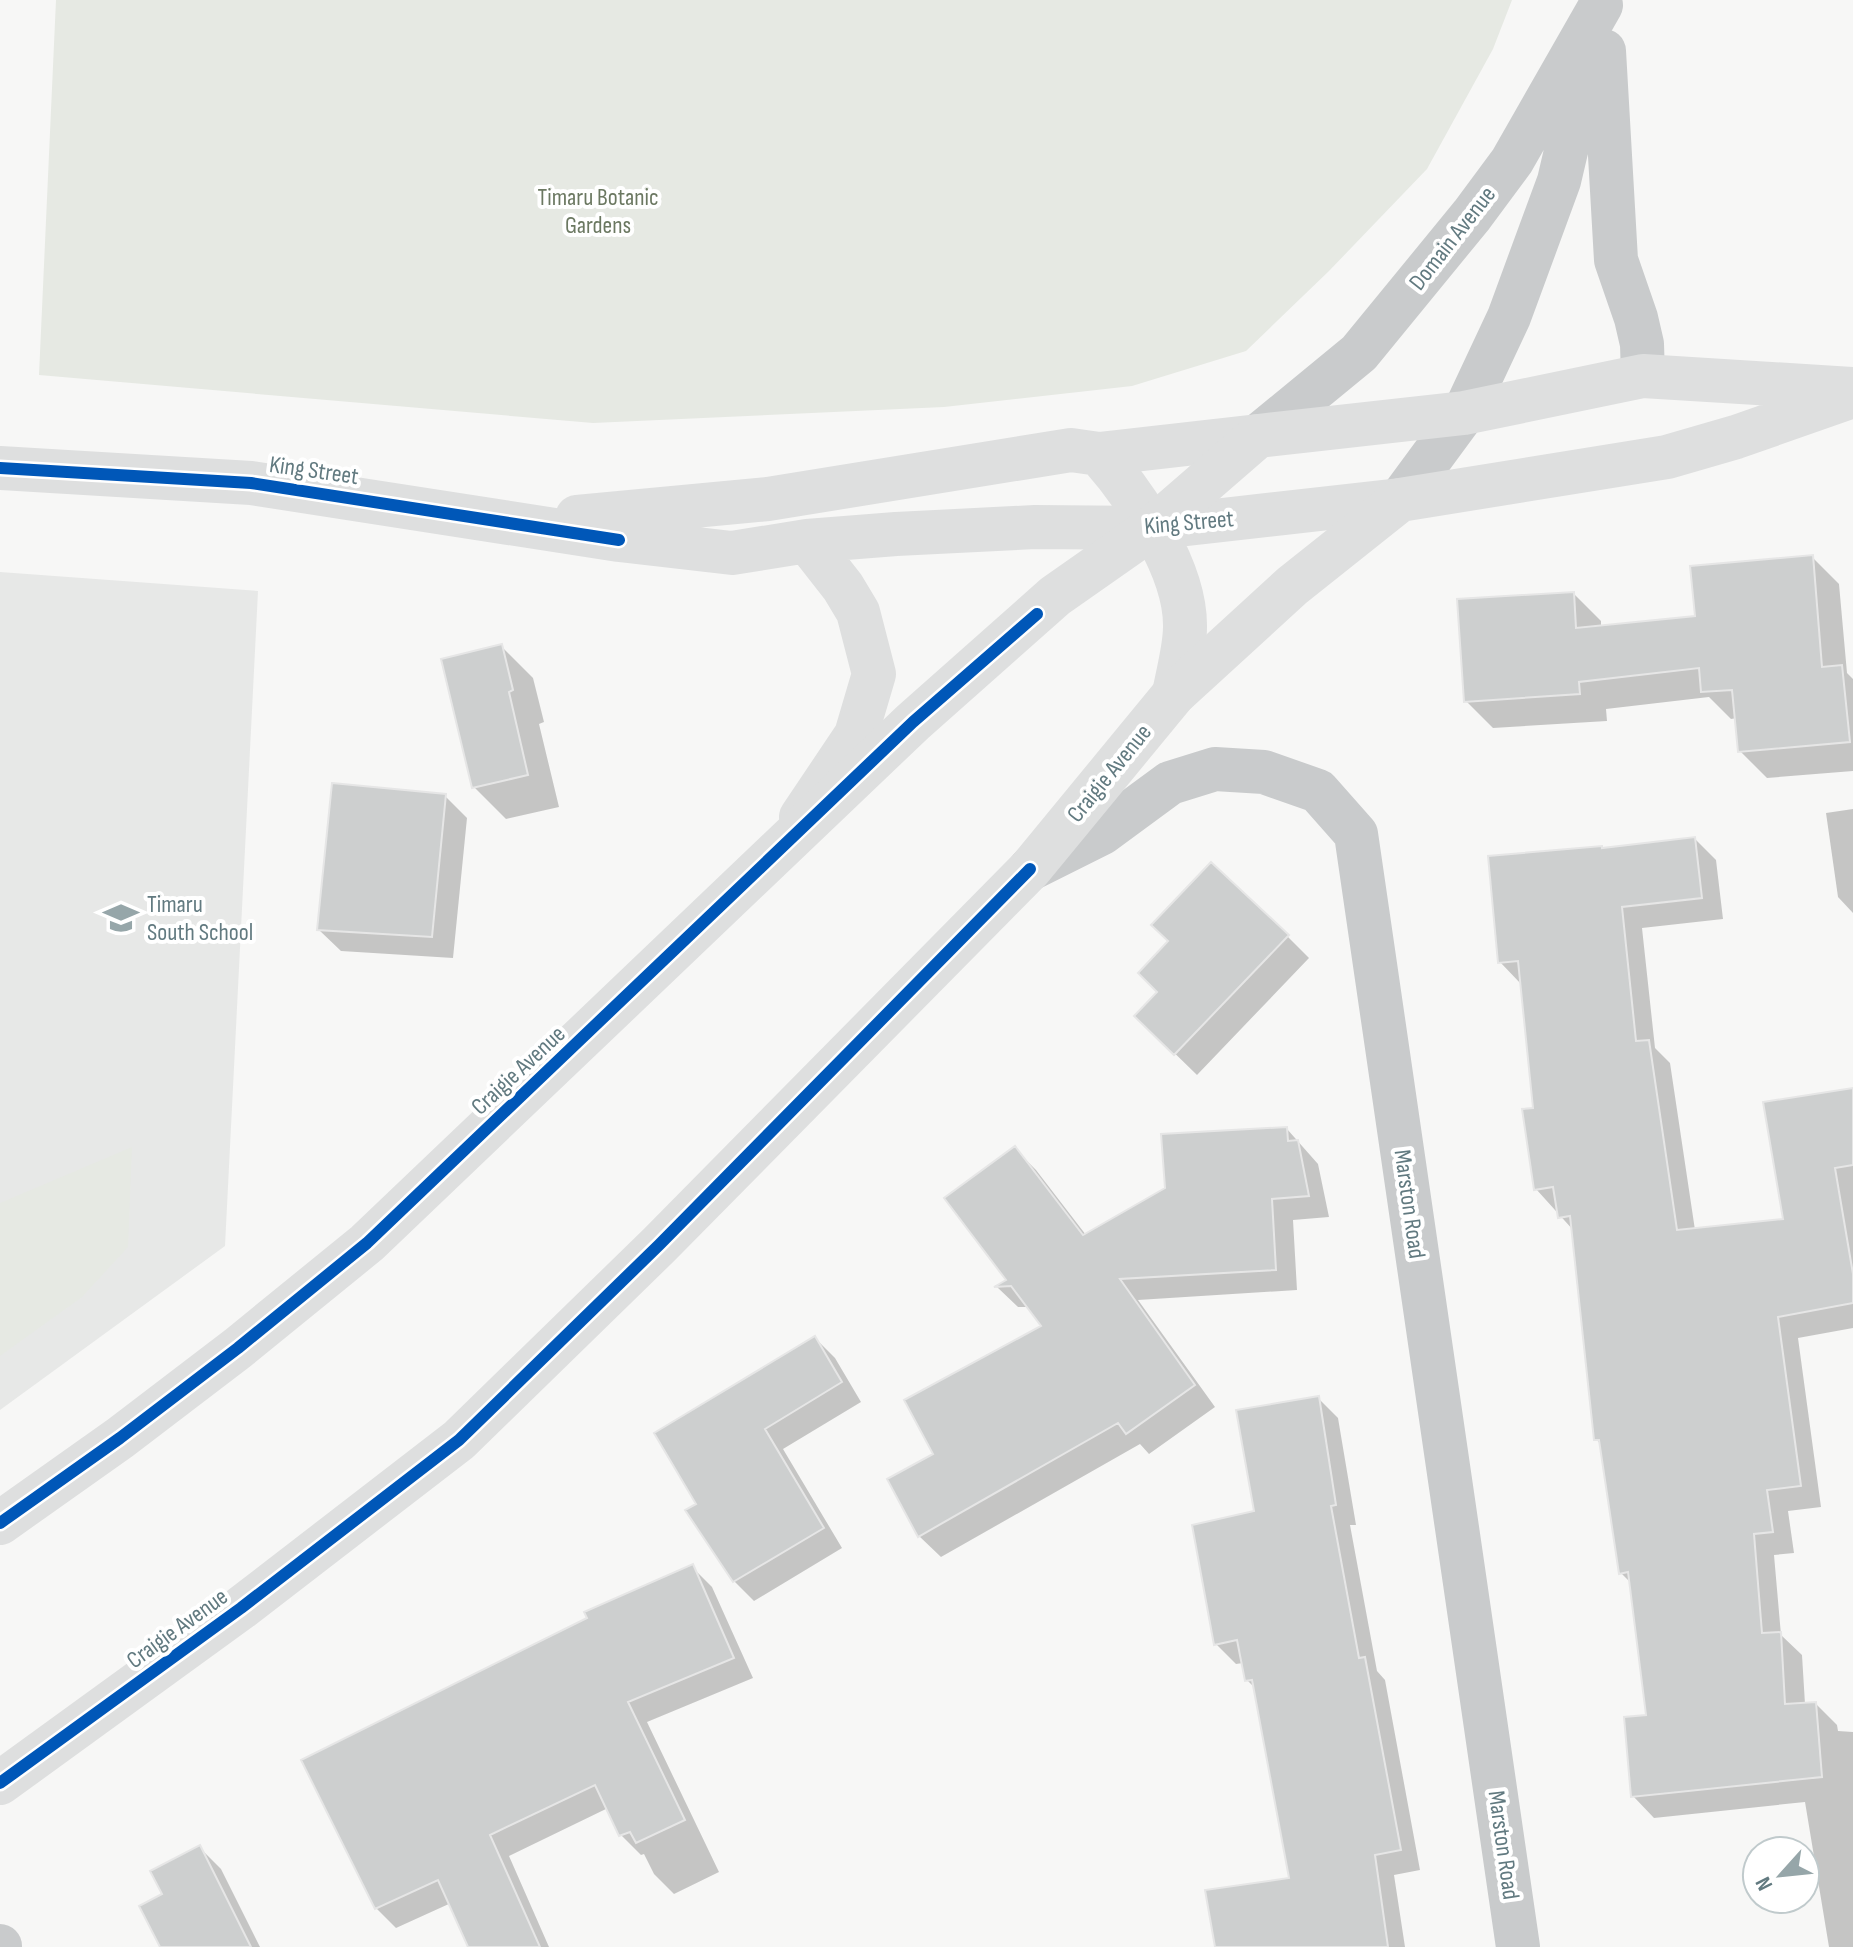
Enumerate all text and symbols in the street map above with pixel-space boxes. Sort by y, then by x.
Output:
street label: Domain Avenue [1403,181,1502,296]
park label: Timaru Botanic Gardens [537,183,659,240]
street label: King Street [267,450,360,491]
street label: King Street [1143,504,1235,541]
street label: Craigie Avenue [1061,718,1158,828]
place label: Timaru South School [147,890,253,947]
school or university icon: Timaru South School [102,899,140,937]
street label: Craigie Avenue [465,1020,571,1121]
street label: Marston Road [1388,1148,1432,1260]
street label: Craigie Avenue [121,1582,234,1675]
street label: Marston Road [1482,1789,1526,1901]
north arrow [1741,1835,1821,1915]
text: N [1750,1872,1779,1895]

